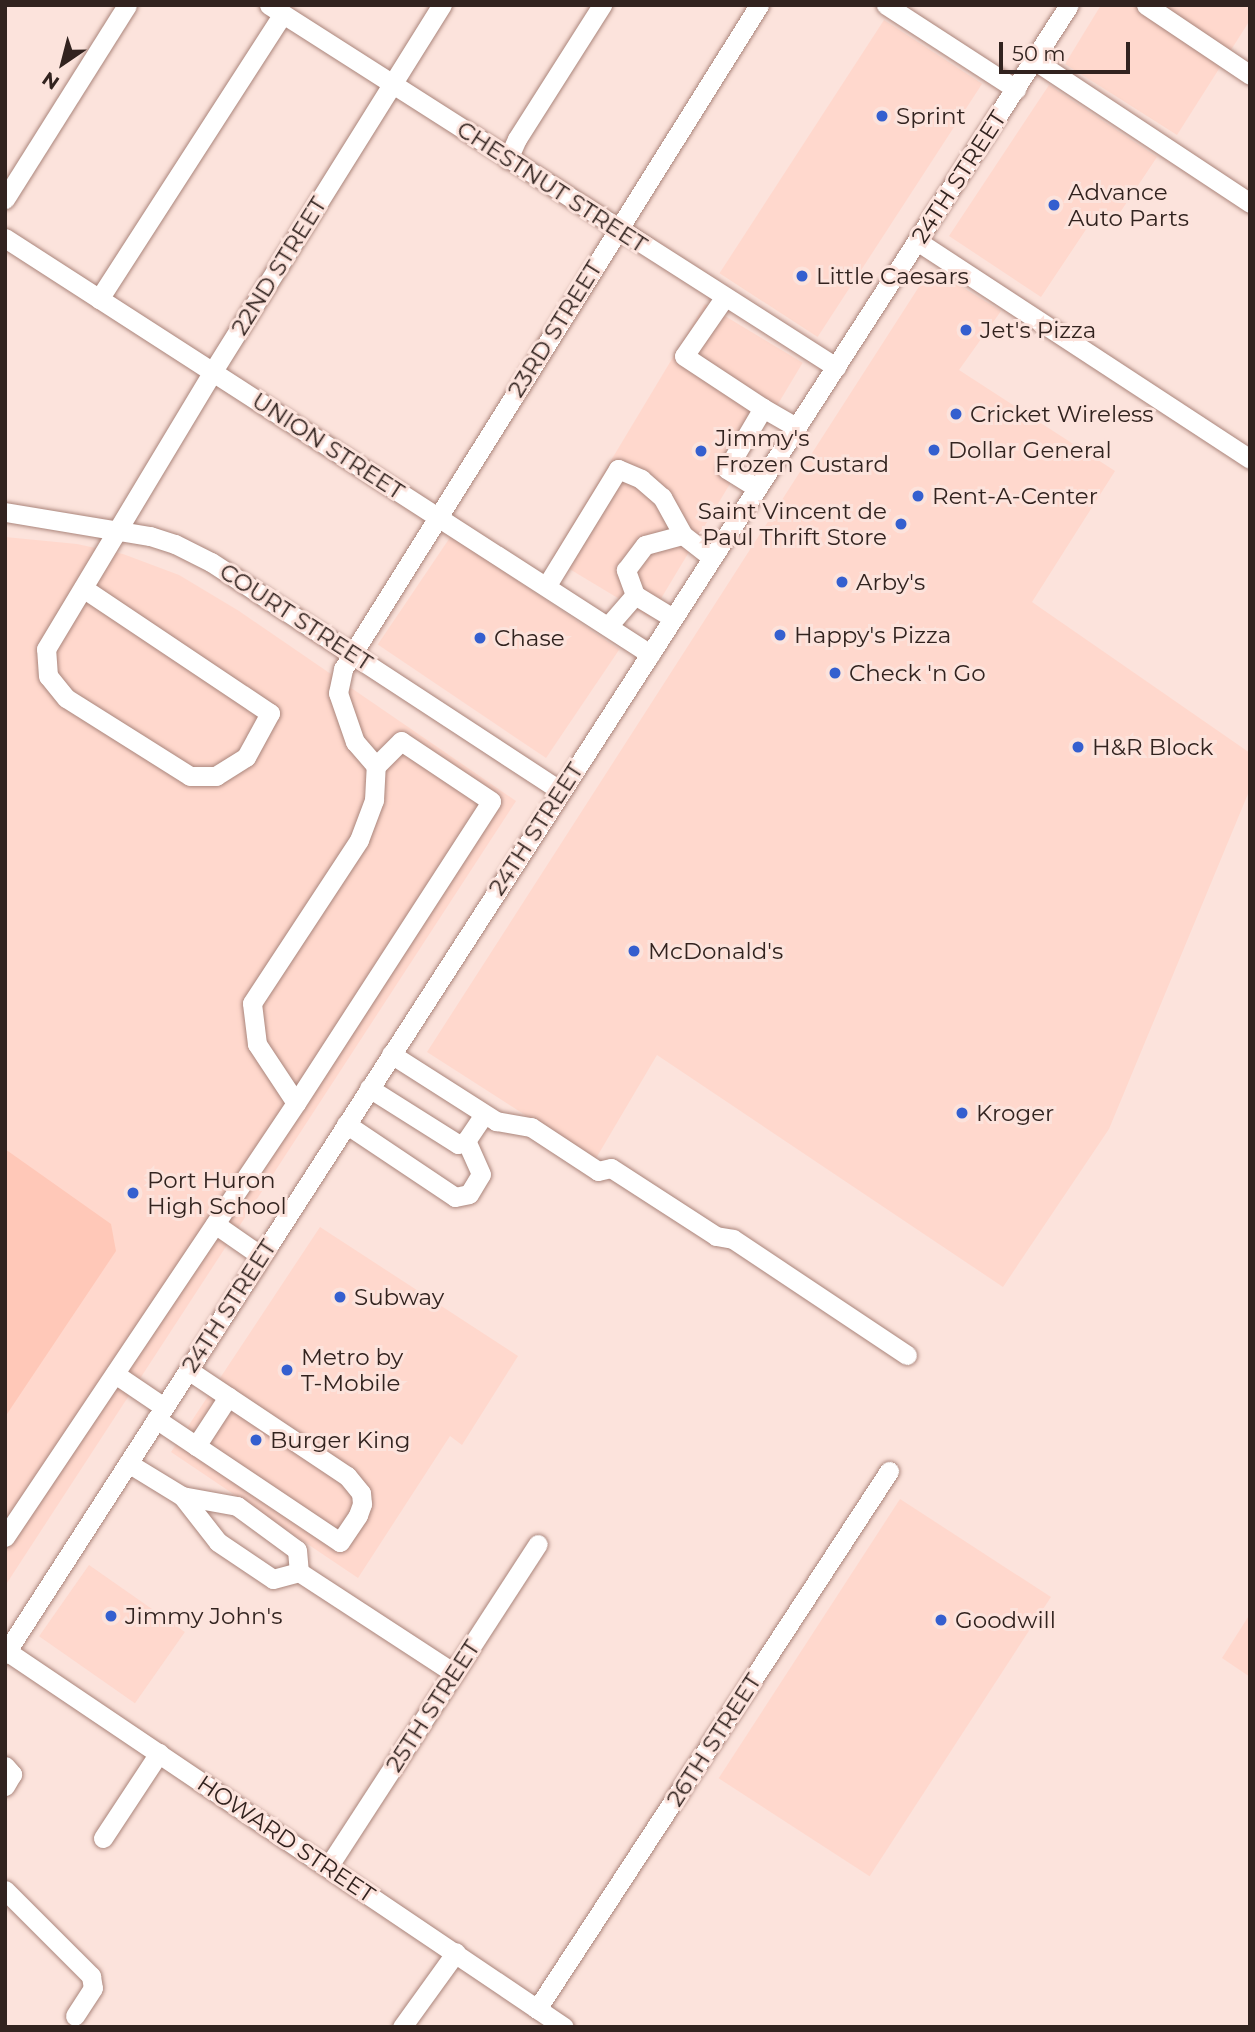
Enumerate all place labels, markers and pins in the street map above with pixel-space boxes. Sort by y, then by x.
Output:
place label: Sprint [896,102,966,130]
marker: Sprint [874,108,890,124]
place label: Advance Auto Parts [1068,178,1189,232]
marker: Advance Auto Parts [1046,197,1062,213]
place label: Little Caesars [816,262,969,290]
marker: Little Caesars [794,268,810,284]
place label: Jet's Pizza [980,316,1096,344]
marker: Jet's Pizza [958,322,974,338]
place label: Cricket Wireless [970,400,1154,428]
marker: Cricket Wireless [948,406,964,422]
place label: Jimmy's Frozen Custard [715,424,889,478]
place label: Dollar General [948,436,1112,464]
marker: Dollar General [926,442,942,458]
marker: Jimmy's Frozen Custard [693,443,709,459]
place label: Rent-A-Center [932,482,1098,510]
marker: Rent-A-Center [910,488,926,504]
place label: Saint Vincent de Paul Thrift Store [698,497,887,551]
marker: Saint Vincent de Paul Thrift Store [893,516,909,532]
place label: Arby's [856,568,925,596]
marker: Arby's [834,574,850,590]
place label: Happy's Pizza [794,621,951,649]
place label: Chase [494,624,565,652]
marker: Happy's Pizza [772,627,788,643]
marker: Chase [472,630,488,646]
place label: Check 'n Go [849,659,986,687]
marker: Check 'n Go [827,665,843,681]
place label: H&R Block [1092,733,1213,761]
marker: H&R Block [1070,739,1086,755]
place label: McDonald's [648,937,783,965]
marker: McDonald's [626,943,642,959]
place label: Kroger [976,1099,1054,1127]
marker: Kroger [954,1105,970,1121]
place label: Port Huron High School [147,1166,287,1220]
marker: Port Huron High School [125,1185,141,1201]
place label: Subway [354,1283,444,1311]
marker: Subway [332,1289,348,1305]
place label: Metro by T-Mobile [301,1343,403,1397]
marker: Metro by T-Mobile [279,1362,295,1378]
place label: Burger King [270,1426,410,1454]
marker: Burger King [248,1432,264,1448]
place label: Jimmy John's [125,1602,282,1630]
place label: Goodwill [955,1606,1056,1634]
marker: Jimmy John's [103,1608,119,1624]
marker: Goodwill [933,1612,949,1628]

